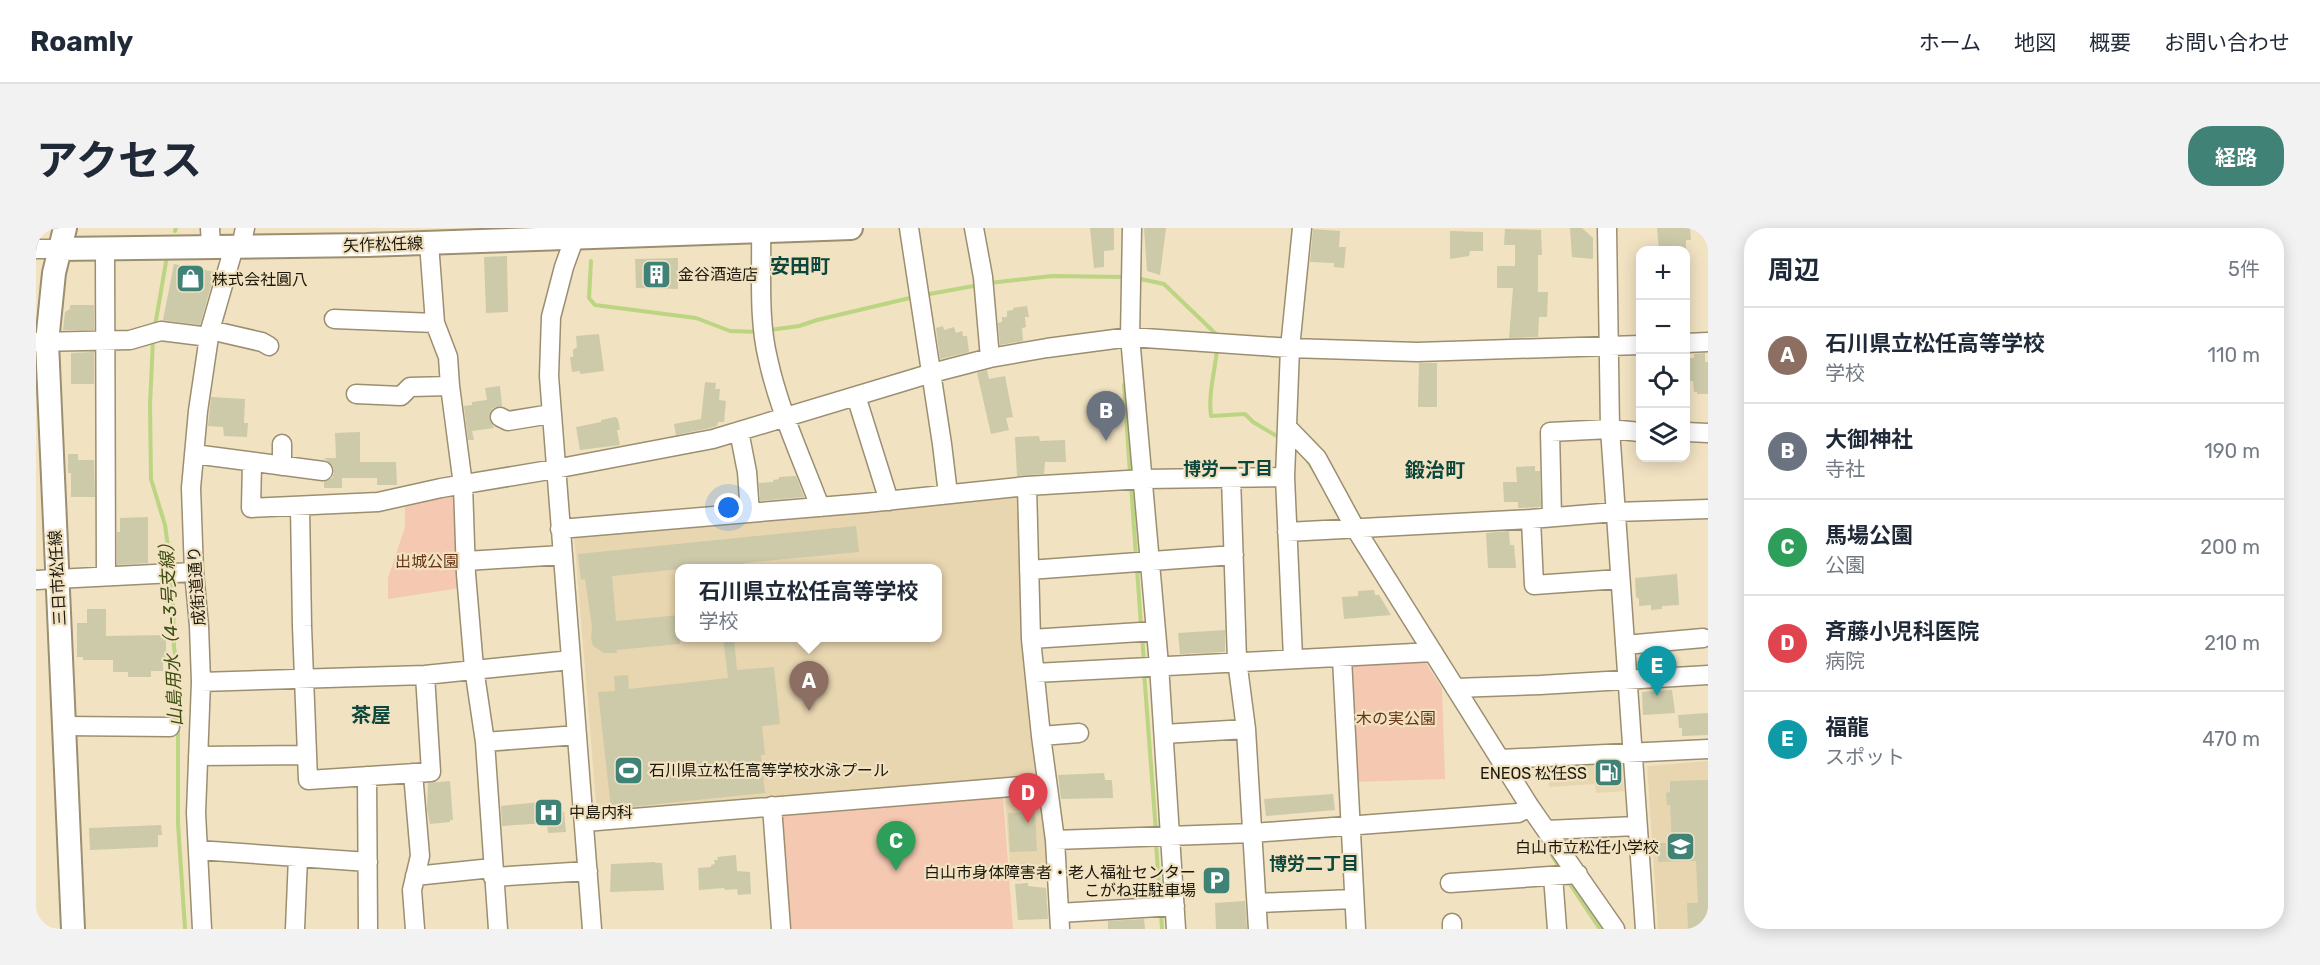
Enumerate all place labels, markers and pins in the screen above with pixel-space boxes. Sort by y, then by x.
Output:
building icon: 金谷酒造店 [641,258,673,290]
shop icon: 株式会社圓八 [175,263,207,295]
place label: 金谷酒造店 [678,265,758,284]
place label: 株式会社圓八 [212,270,308,289]
pin: B [1086,392,1126,441]
pin: E [1638,646,1676,696]
pin: A [790,662,828,711]
sports icon: 石川県立松任高等学校水泳プール [612,754,644,786]
fuel station icon: ENEOS 松任SS [1592,757,1624,789]
place label: 石川県立松任高等学校水泳プール [649,761,889,780]
place label: ENEOS 松任SS [1480,764,1587,783]
pin: D [1008,774,1048,823]
hospital icon: 中島内科 [532,796,564,828]
place label: 中島内科 [569,803,633,822]
pin: C [876,822,916,871]
school or university icon: 白山市立松任小学校 [1664,831,1696,863]
place label: 白山市立松任小学校 [1515,838,1659,857]
place label: 白山市身体障害者・老人福祉センター こがね荘駐車場 [924,863,1196,900]
parking icon: 白山市身体障害者・老人福祉センター こがね荘駐車場 [1201,865,1233,897]

